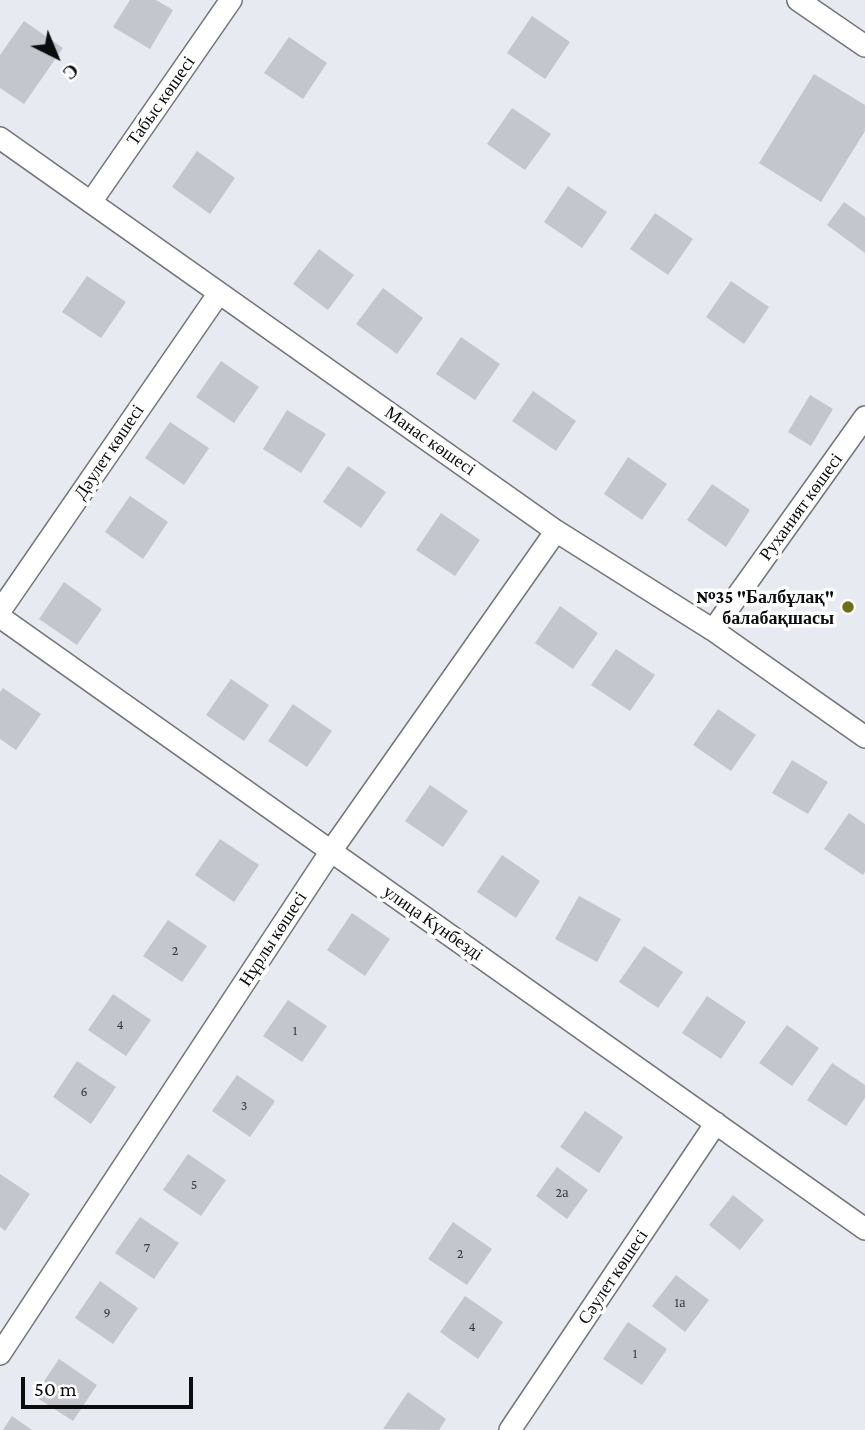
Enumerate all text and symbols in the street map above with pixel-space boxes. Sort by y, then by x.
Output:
north arrow [21,21,91,91]
street label: Табыс көшесі [122,52,200,150]
text: С [58,59,83,84]
street label: Дәулет көшесі [69,400,149,504]
street label: Манас көшесі [380,402,480,480]
street label: Руханият көшесі [755,449,847,565]
place label: №35 "Балбұлақ" балабақшасы [696,586,834,628]
marker: №35 "Балбұлақ" балабақшасы [840,599,856,615]
street label: улица Күнбезді [379,881,487,965]
street label: Нұрлы көшесі [234,888,312,990]
house number: 2 [172,943,178,959]
house number: 4 [116,1017,124,1033]
house number: 1 [293,1023,297,1039]
house number: 6 [80,1084,88,1100]
house number: 3 [241,1098,247,1114]
house number: 5 [191,1177,197,1193]
house number: 2а [556,1185,568,1201]
street label: Сәулет көшесі [573,1226,653,1328]
house number: 7 [144,1240,150,1256]
house number: 2 [457,1246,463,1262]
house number: 1а [675,1295,685,1311]
house number: 9 [103,1305,111,1321]
house number: 4 [468,1319,476,1335]
house number: 1 [633,1346,637,1362]
scale bar [24,1364,196,1408]
text: 50 m [34,1377,77,1401]

